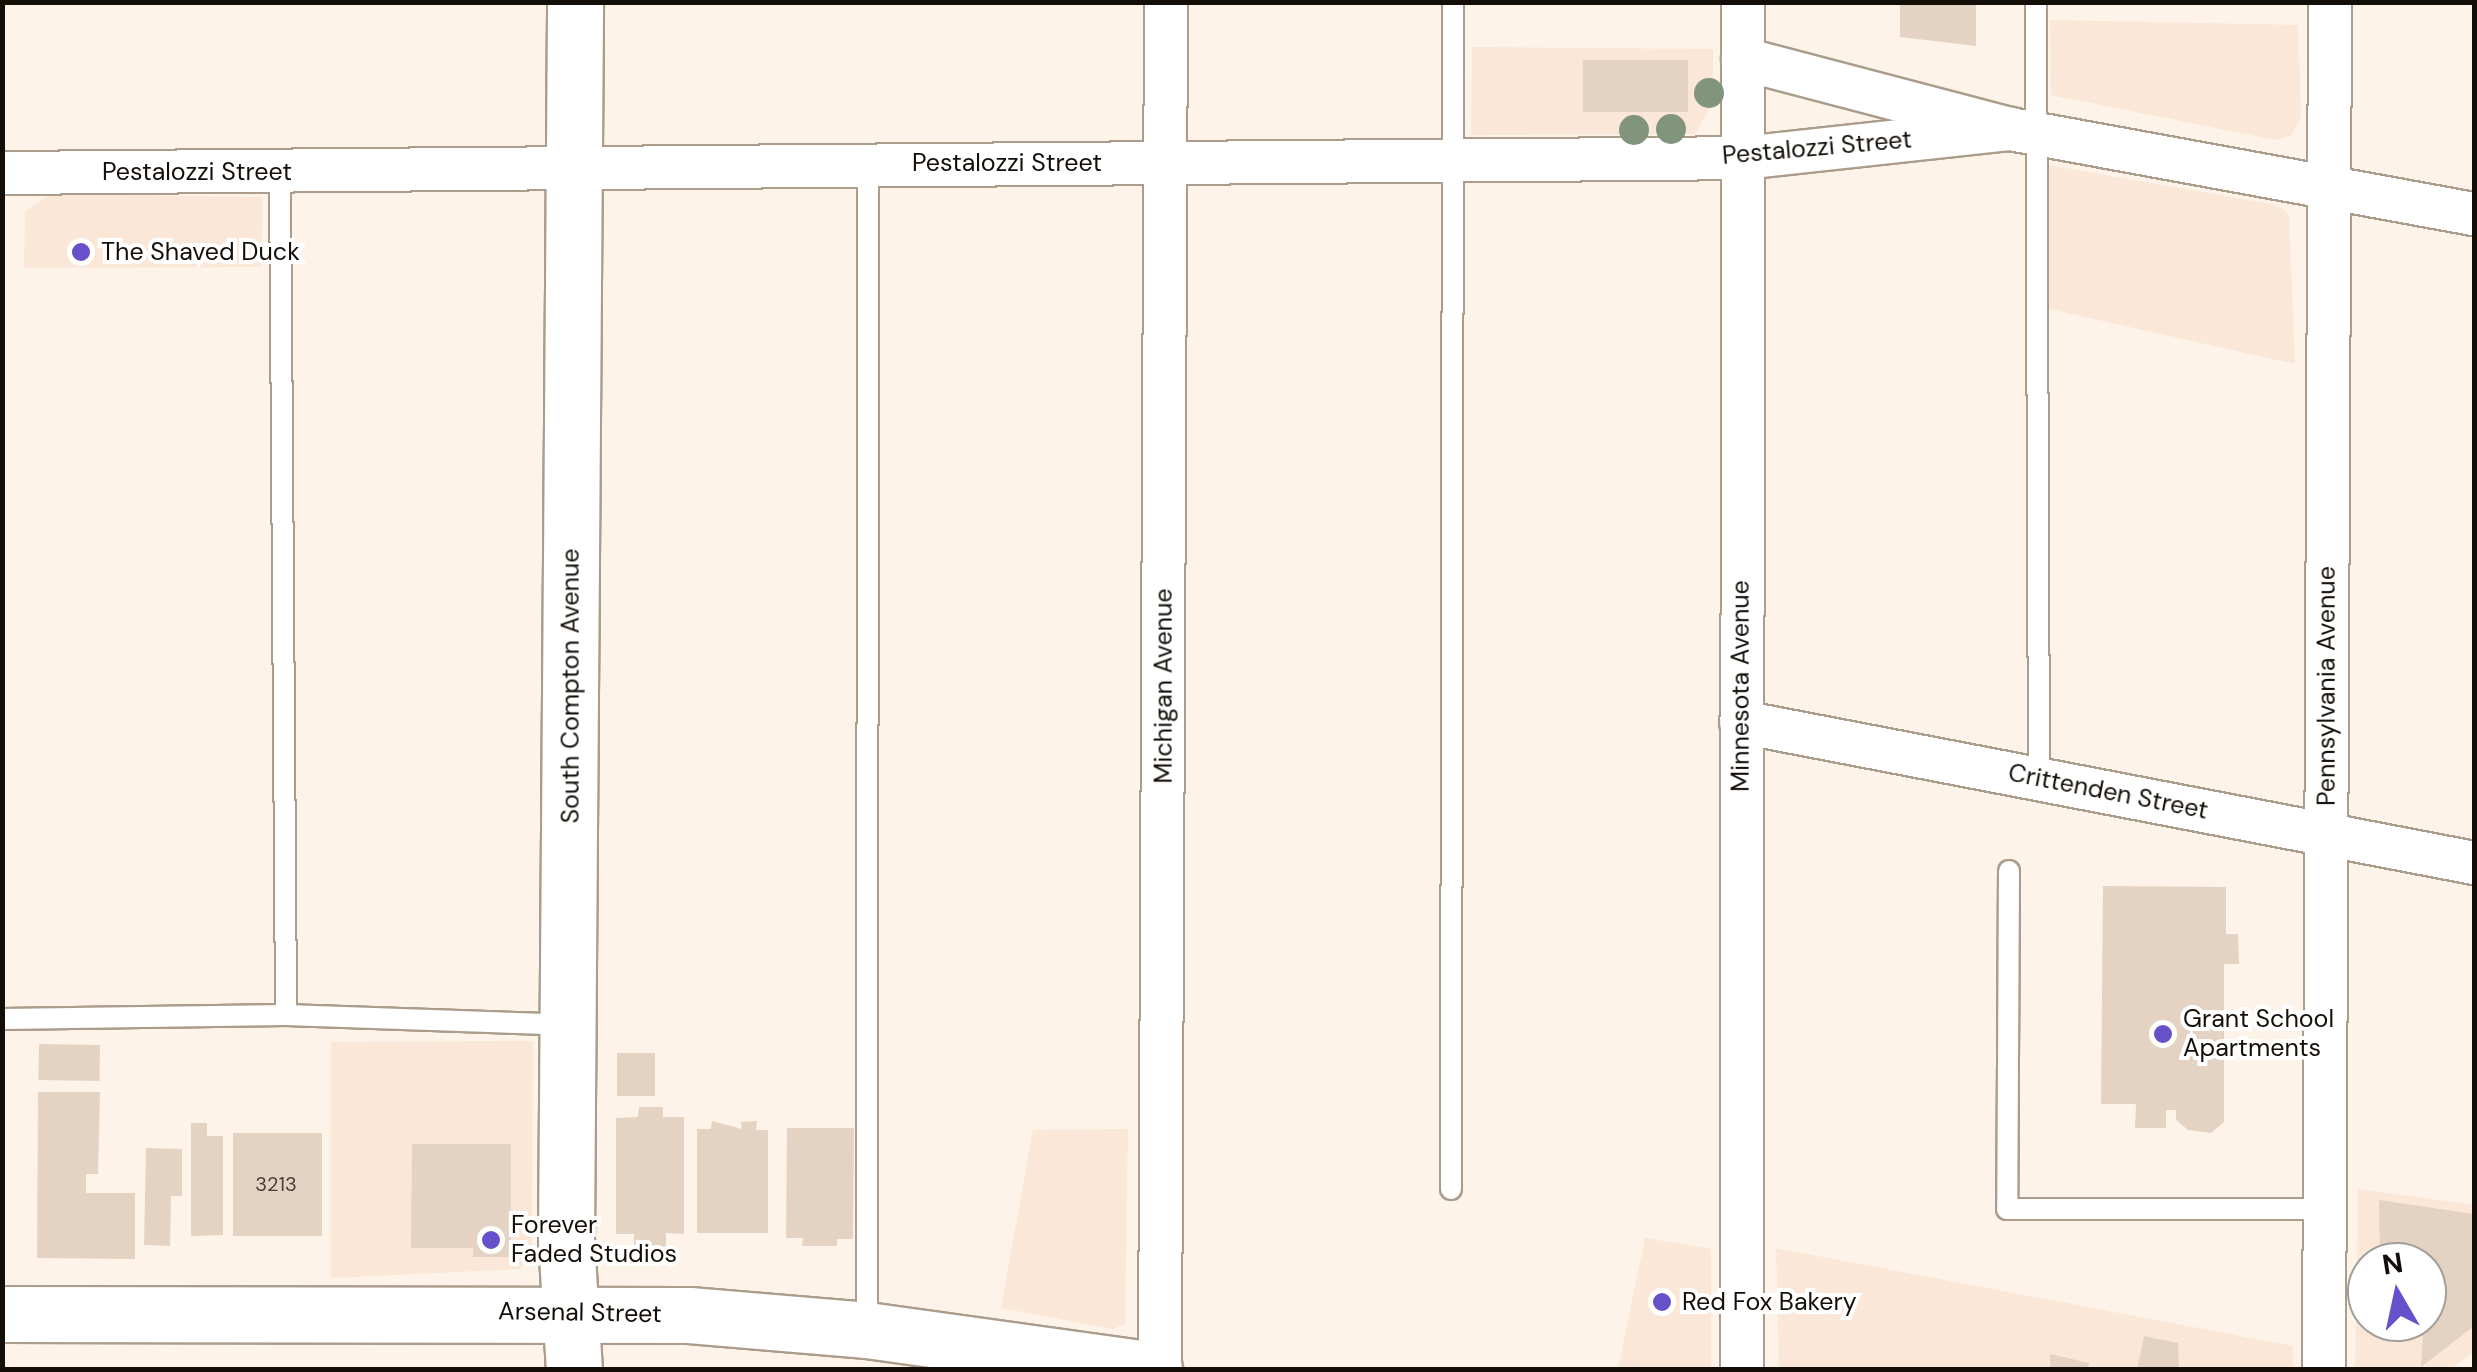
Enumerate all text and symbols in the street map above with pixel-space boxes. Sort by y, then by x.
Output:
street label: Pestalozzi Street [1721,125,1913,171]
street label: Pestalozzi Street [912,148,1102,178]
street label: Pestalozzi Street [102,157,292,187]
place label: The Shaved Duck [101,237,300,267]
marker: The Shaved Duck [70,241,92,263]
street label: South Compton Avenue [556,549,586,823]
street label: Pennsylvania Avenue [2312,566,2342,806]
street label: Minnesota Avenue [1726,580,1756,792]
street label: Michigan Avenue [1149,588,1179,784]
street label: Crittenden Street [2006,758,2210,826]
place label: Grant School Apartments [2183,1005,2334,1064]
marker: Grant School Apartments [2152,1023,2174,1045]
house number: 3213 [255,1172,297,1196]
place label: Forever Faded Studios [511,1211,677,1270]
marker: Forever Faded Studios [480,1229,502,1251]
north arrow [2347,1242,2447,1342]
text: N [2380,1244,2406,1284]
place label: Red Fox Bakery [1682,1287,1857,1317]
marker: Red Fox Bakery [1651,1291,1673,1313]
street label: Arsenal Street [498,1297,662,1329]

